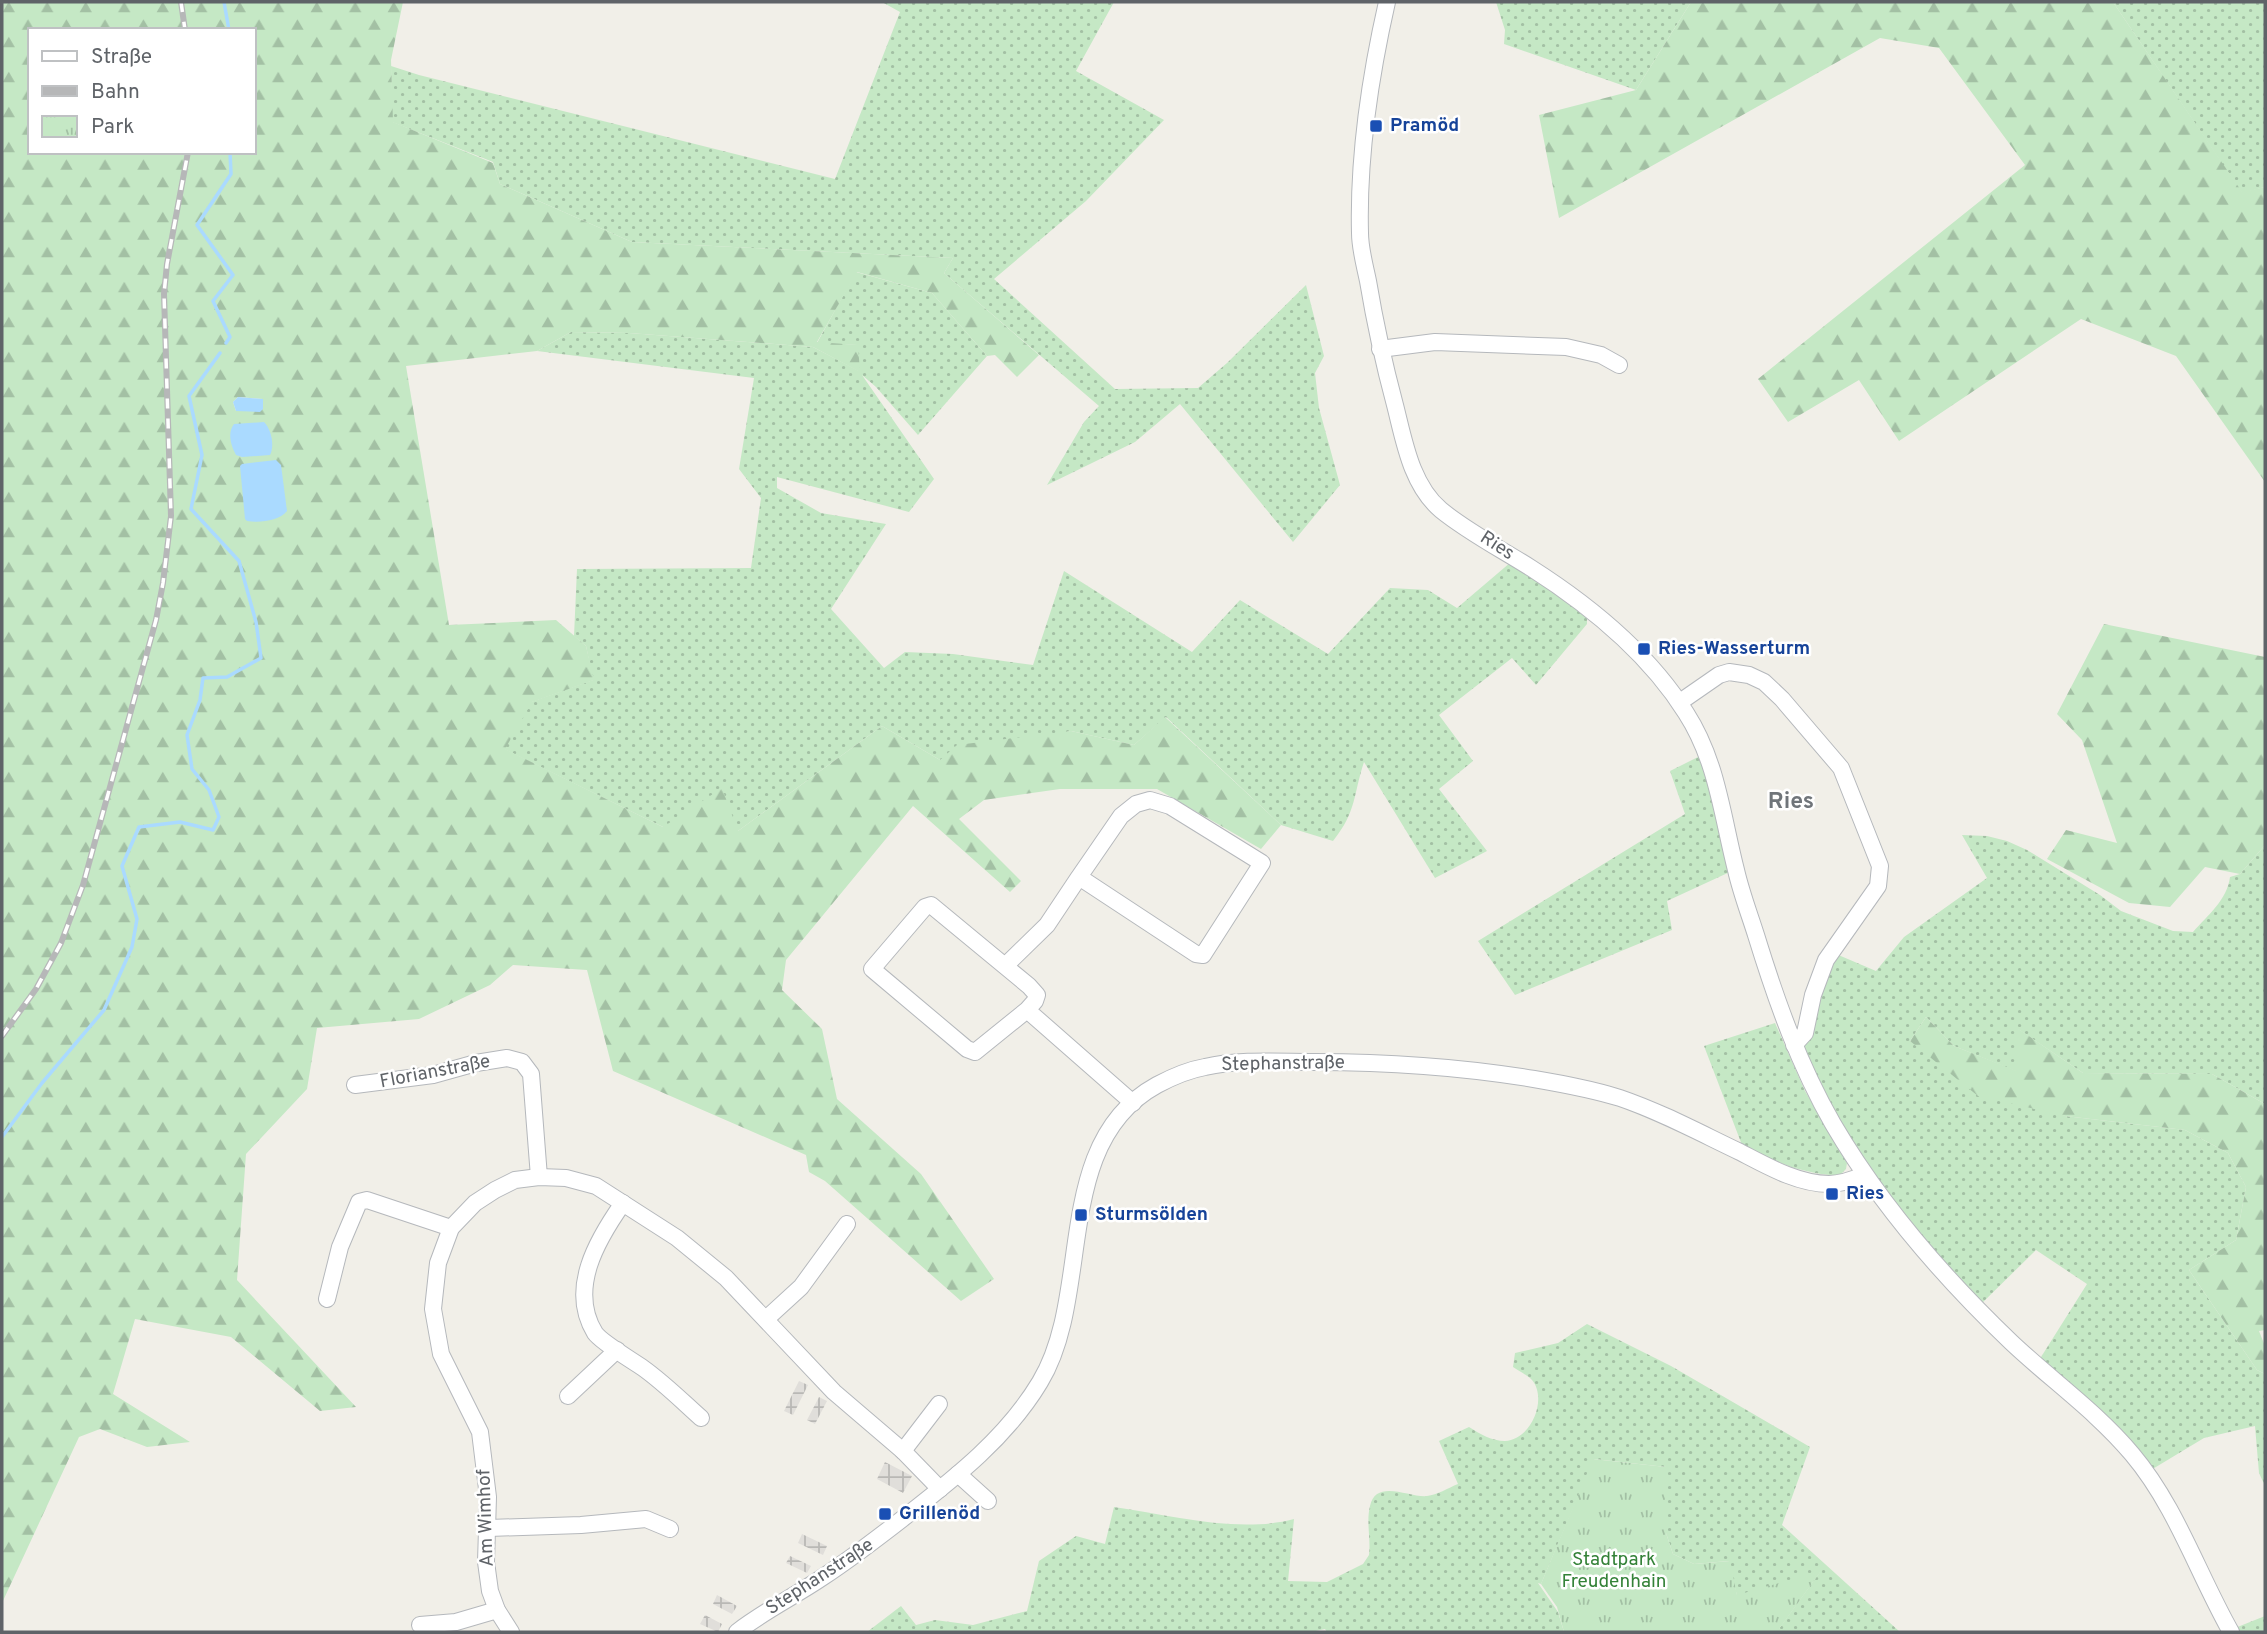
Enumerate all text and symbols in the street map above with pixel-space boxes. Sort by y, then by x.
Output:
legend [28,28,256,154]
text: Straße [91,44,152,71]
text: Bahn [91,79,140,106]
text: Park [91,114,134,141]
place label: Pramöd [1390,114,1459,138]
marker: Pramöd [1368,118,1384,134]
street label: Ries [1475,526,1519,566]
place label: Ries-Wasserturm [1658,637,1810,661]
marker: Ries-Wasserturm [1636,641,1652,657]
district label: Ries [1768,788,1814,817]
street label: Florianstraße [378,1050,492,1094]
street label: Stephanstraße [1221,1051,1345,1077]
place label: Ries [1846,1182,1884,1206]
marker: Ries [1824,1186,1840,1202]
place label: Sturmsölden [1095,1203,1208,1227]
marker: Sturmsölden [1073,1207,1089,1223]
street label: Am Wimhof [472,1468,500,1567]
place label: Grillenöd [899,1502,980,1526]
marker: Grillenöd [877,1506,893,1522]
street label: Stephanstraße [761,1533,879,1621]
park label: Stadtpark Freudenhain [1561,1548,1667,1594]

